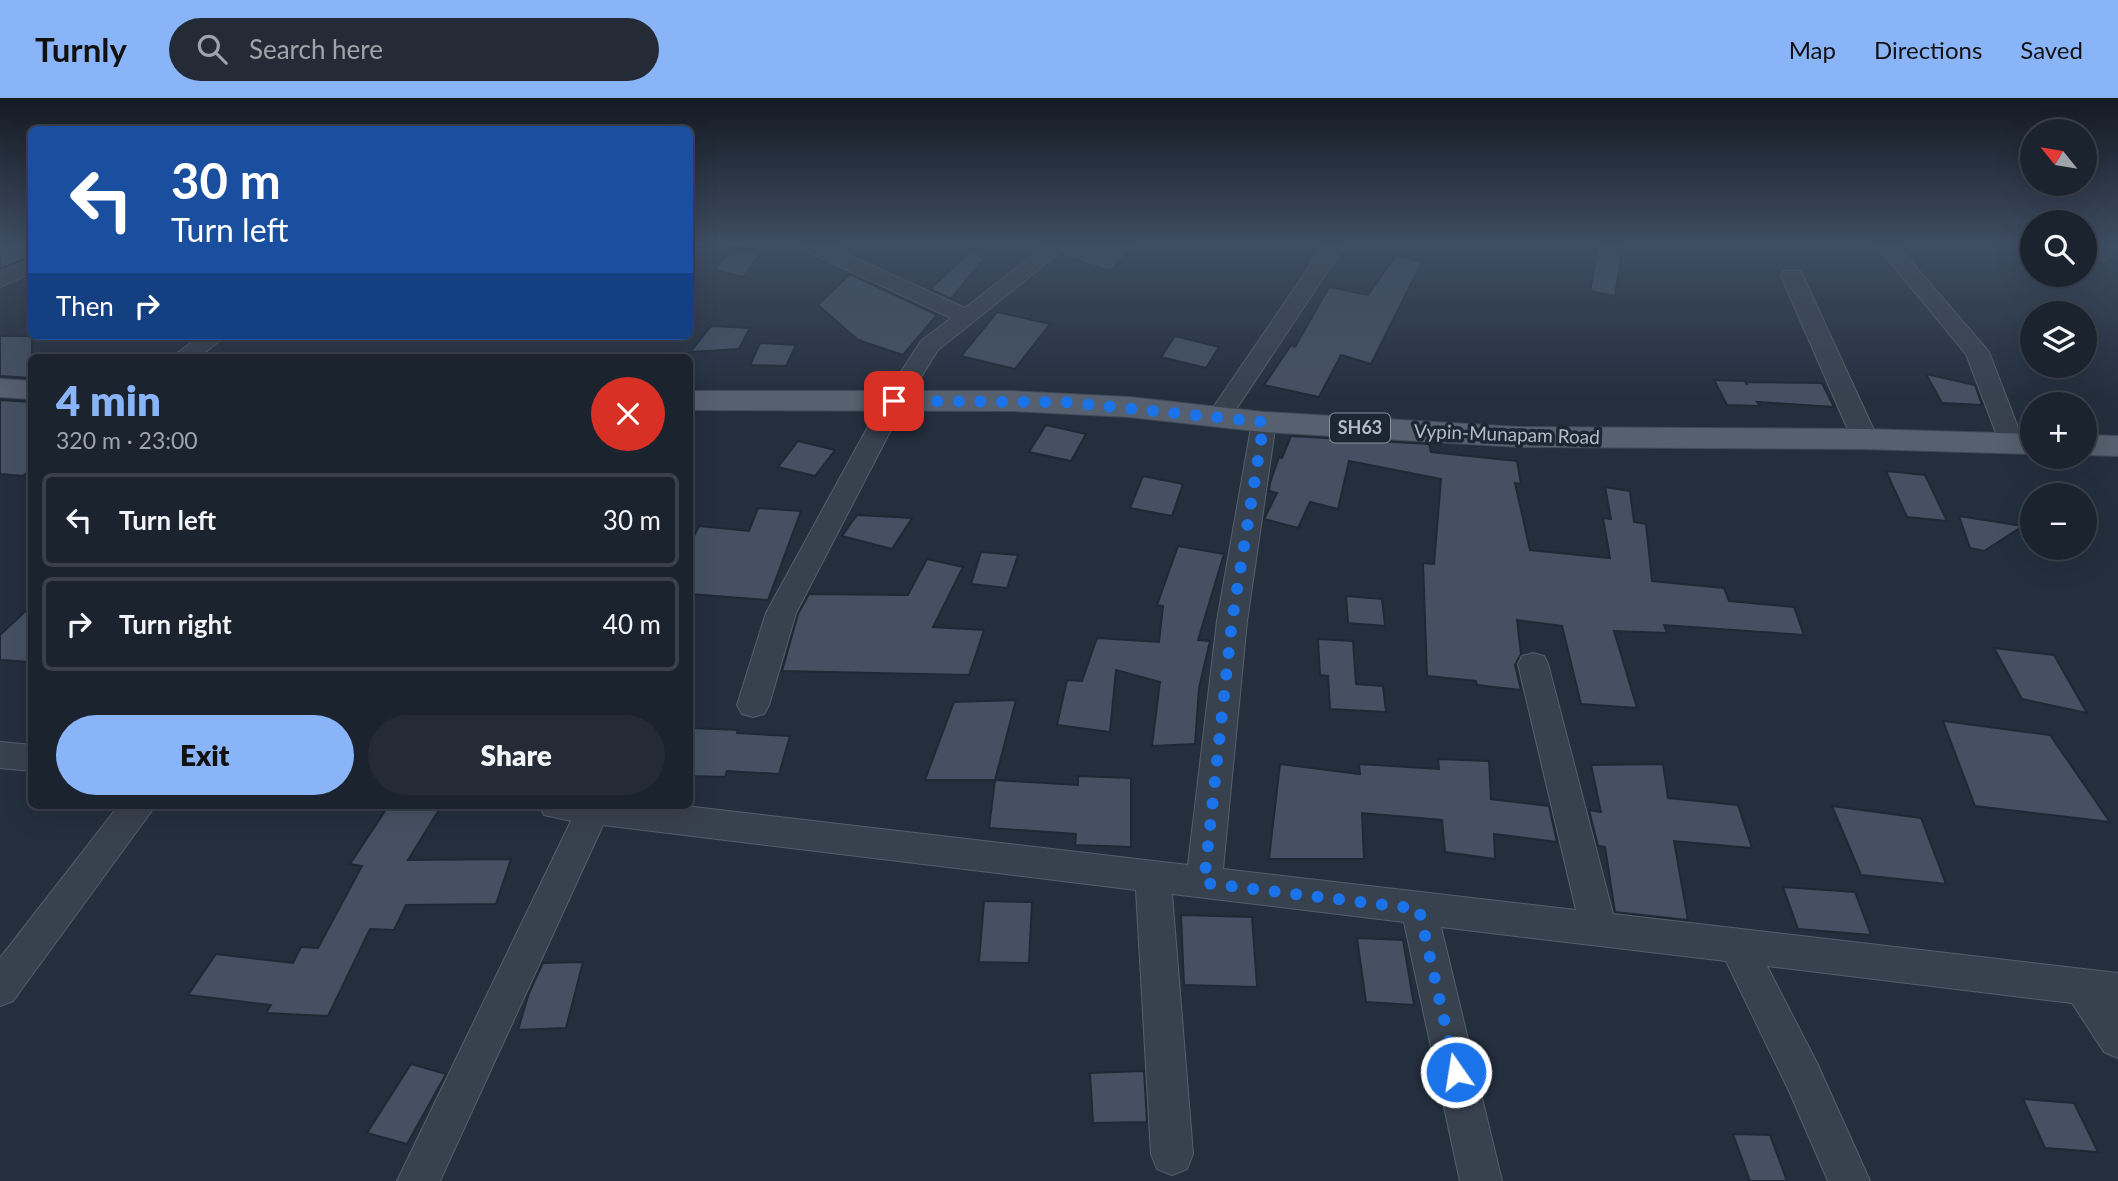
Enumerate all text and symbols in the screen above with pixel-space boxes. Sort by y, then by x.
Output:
search box [169,18,659,81]
text: Turnly [35,29,127,69]
icon: search [193,30,231,68]
text: Search here [249,33,383,65]
text: Map [1789,35,1836,64]
text: Directions [1874,35,1982,64]
text: Saved [2020,35,2083,64]
north arrow [2020,119,2096,196]
map controls [2020,119,2097,560]
text: 30 m [171,151,281,209]
icon: left [56,154,147,245]
text: Turn left [171,210,288,249]
button: search [2020,210,2097,287]
icon: right [128,287,166,325]
text: Then [56,290,114,322]
button: layers [2020,301,2097,378]
pin [864,371,924,431]
text: 4 min [56,375,161,425]
button: close [591,377,665,451]
icon: arrive [875,382,913,420]
button: + [2020,392,2097,469]
road number: SH63 [1330,414,1390,442]
street label: Vypin-Munapam Road [1414,419,1600,448]
text: 320 m · 23:00 [56,426,198,454]
button: − [2020,483,2097,560]
icon: left [60,501,98,539]
text: Turn left [119,504,216,536]
text: 30 m [603,504,661,536]
icon: right [60,605,98,643]
text: Turn right [119,608,232,640]
text: 40 m [603,608,661,640]
button: Exit [56,715,354,795]
button: Share [368,715,665,795]
position arrow [1419,1035,1493,1109]

